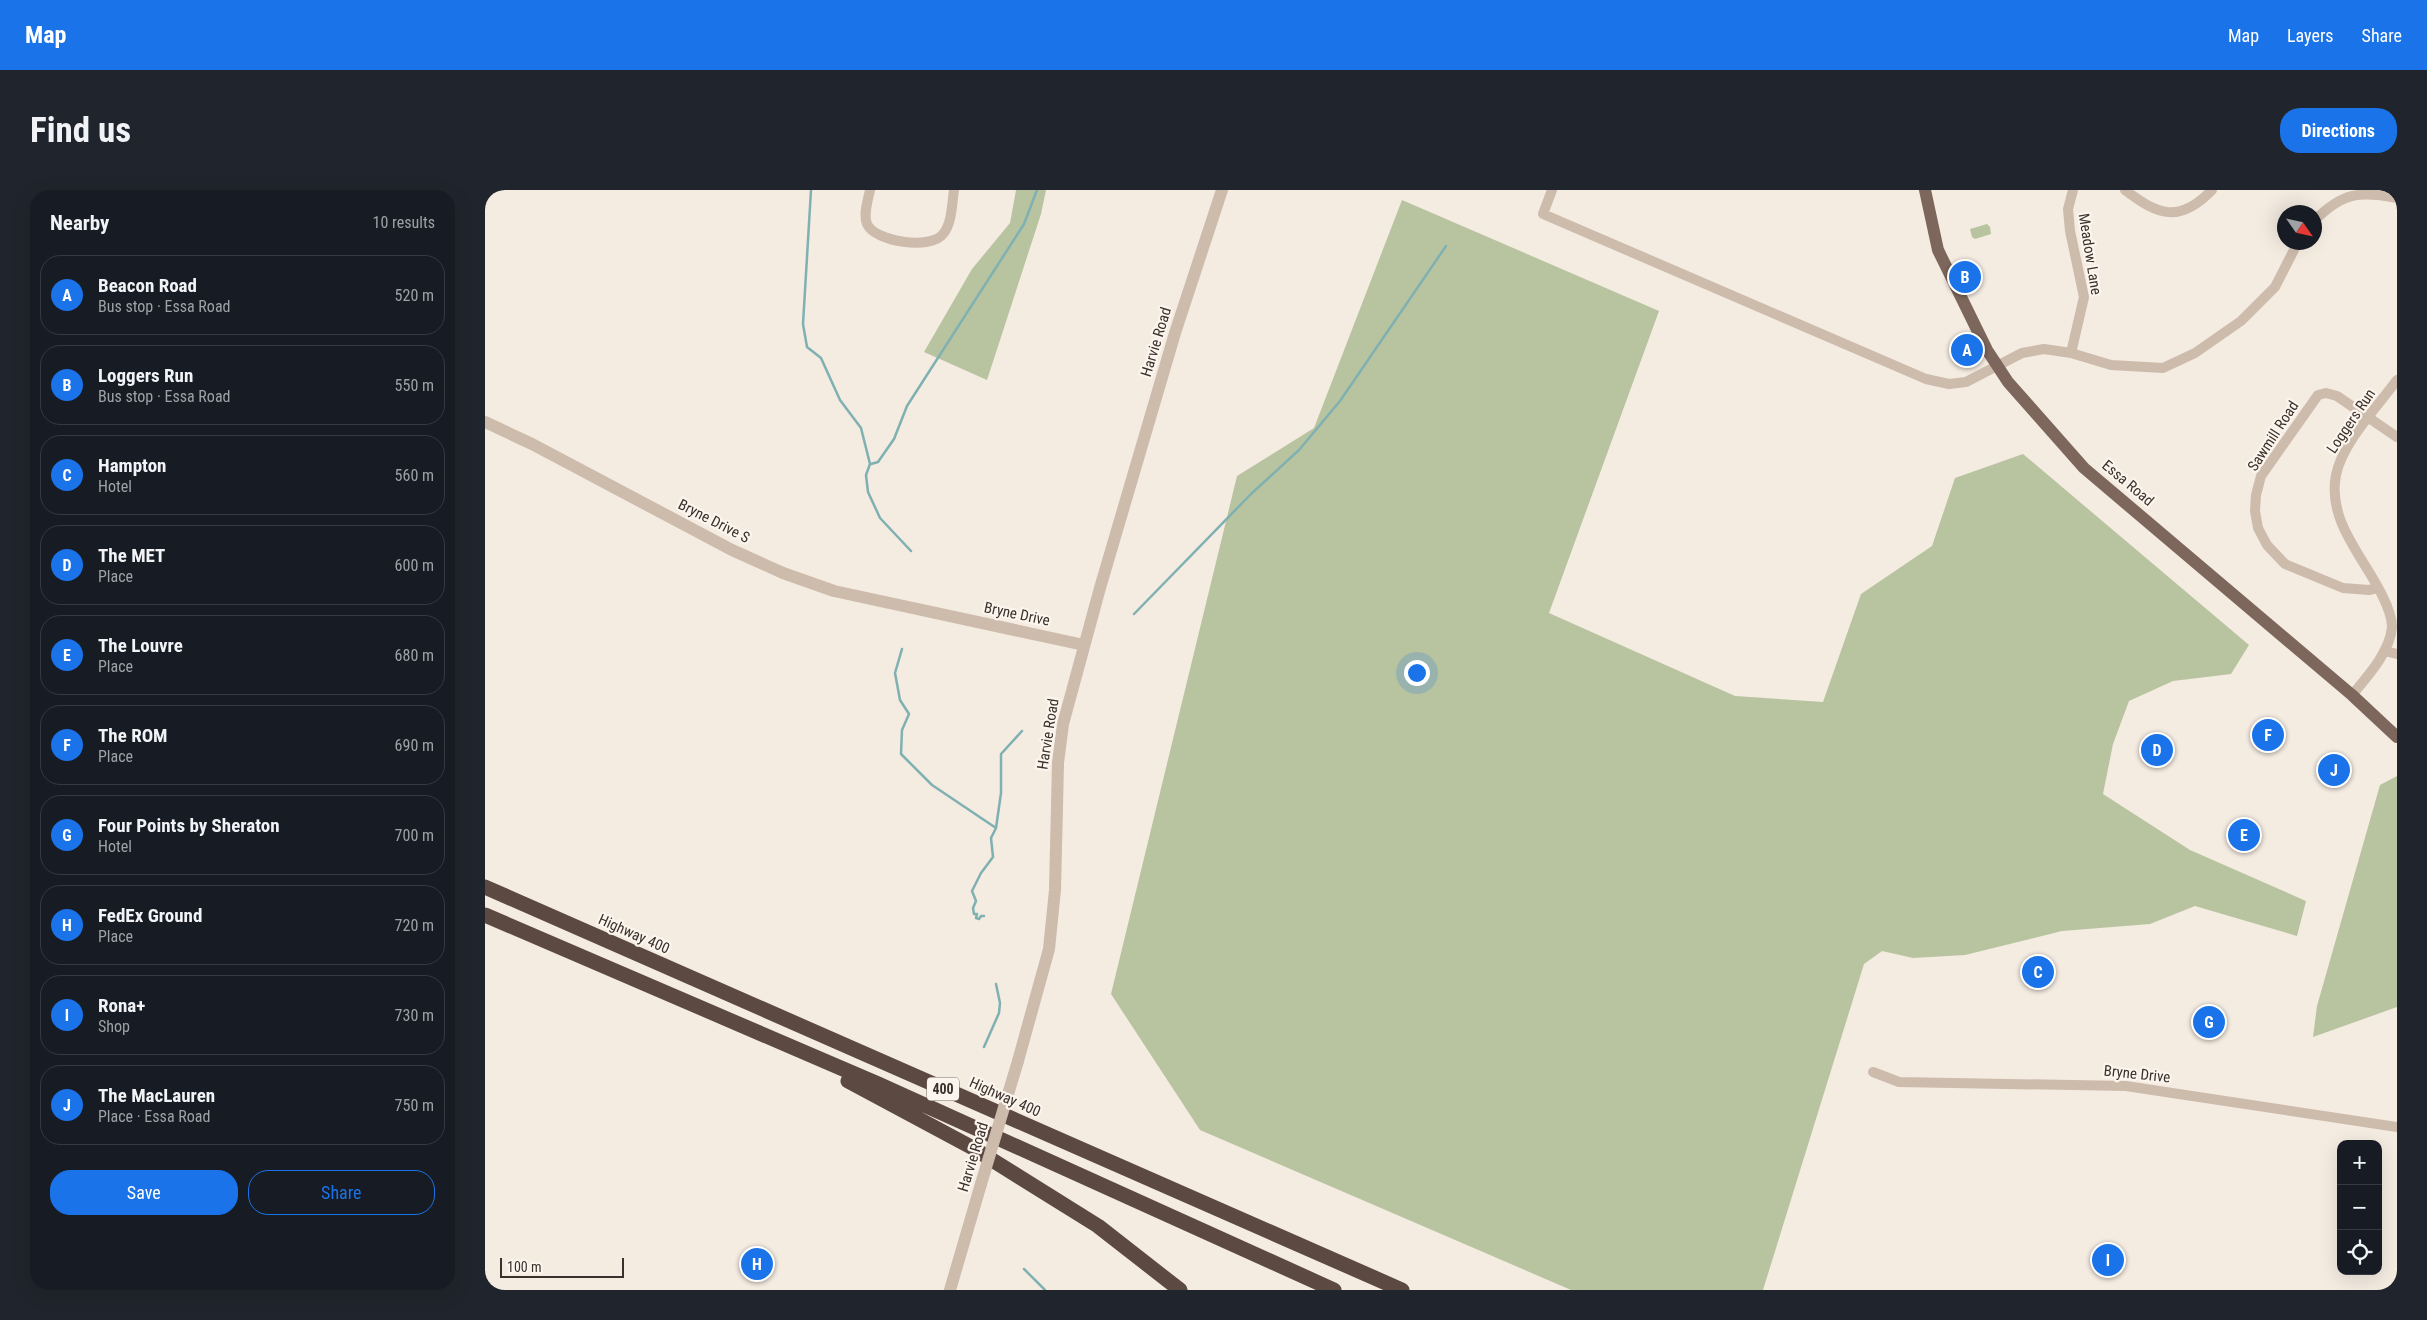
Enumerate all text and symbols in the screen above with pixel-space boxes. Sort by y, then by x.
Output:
text: Map [25,21,66,49]
text: Map [2228,25,2259,46]
text: Layers [2287,25,2334,46]
text: Share [2362,25,2402,46]
button: Directions [2280,108,2397,153]
text: Find us [30,110,131,151]
north arrow [2277,205,2322,250]
text: Nearby [50,211,109,235]
street label: Meadow Lane [2075,212,2105,296]
text: 10 results [373,213,435,232]
pin: B [1949,258,1981,296]
text: Beacon Road [98,274,197,297]
text: A [62,286,72,305]
text: 520 m [395,286,434,305]
text: Bus stop · Essa Road [98,297,230,316]
street label: Harvie Road [1137,305,1175,379]
pin: A [1951,331,1983,369]
text: Loggers Run [98,364,193,387]
text: B [63,376,71,395]
text: 550 m [395,376,434,395]
street label: Loggers Run [2323,385,2379,457]
text: Bus stop · Essa Road [98,387,230,406]
street label: Sawmill Road [2244,398,2302,474]
text: Hampton [98,454,166,477]
street label: Essa Road [2099,456,2157,510]
text: C [62,466,72,485]
text: 560 m [395,466,434,485]
text: Hotel [98,477,132,496]
street label: Bryne Drive S [675,495,753,547]
text: The MET [98,544,165,567]
text: D [62,556,72,575]
text: 600 m [395,556,434,575]
text: Place [98,567,133,586]
street label: Bryne Drive [982,598,1052,630]
text: The Louvre [98,634,183,657]
text: E [63,646,71,665]
text: 680 m [395,646,434,665]
text: Place [98,657,133,676]
your location [1404,660,1430,686]
street label: Harvie Road [1034,697,1062,771]
pin: F [2252,716,2284,754]
text: The ROM [98,724,168,747]
pin: D [2141,731,2173,769]
text: F [63,736,71,755]
text: 690 m [395,736,434,755]
text: Place [98,747,133,766]
pin: J [2318,751,2350,789]
text: Four Points by Sheraton [98,814,280,837]
pin: E [2228,816,2260,854]
text: G [62,826,72,845]
text: 700 m [395,826,434,845]
text: Hotel [98,837,132,856]
text: FedEx Ground [98,904,202,927]
street label: Highway 400 [596,910,672,958]
text: H [62,916,72,935]
text: 720 m [395,916,434,935]
text: Place [98,927,133,946]
pin: C [2022,953,2054,991]
text: Rona+ [98,994,145,1017]
pin: G [2193,1003,2225,1041]
text: I [65,1006,69,1025]
text: 730 m [395,1006,434,1025]
text: Shop [98,1017,130,1036]
street label: Bryne Drive [2103,1062,2171,1086]
street label: Highway 400 [967,1073,1043,1121]
road number: 400 [927,1078,959,1101]
text: The MacLauren [98,1084,215,1107]
text: J [63,1096,71,1115]
text: 750 m [395,1096,434,1115]
text: Place · Essa Road [98,1107,210,1126]
street label: Harvie Road [954,1120,992,1194]
map controls [2337,1140,2382,1275]
button: + [2337,1140,2382,1185]
button: Save [50,1170,238,1215]
button: Share [248,1170,435,1215]
button: − [2337,1185,2382,1230]
button: locate [2337,1230,2382,1275]
pin: I [2092,1241,2124,1279]
pin: H [741,1245,773,1283]
scale bar [500,1255,624,1278]
text: 100 m [507,1259,542,1275]

